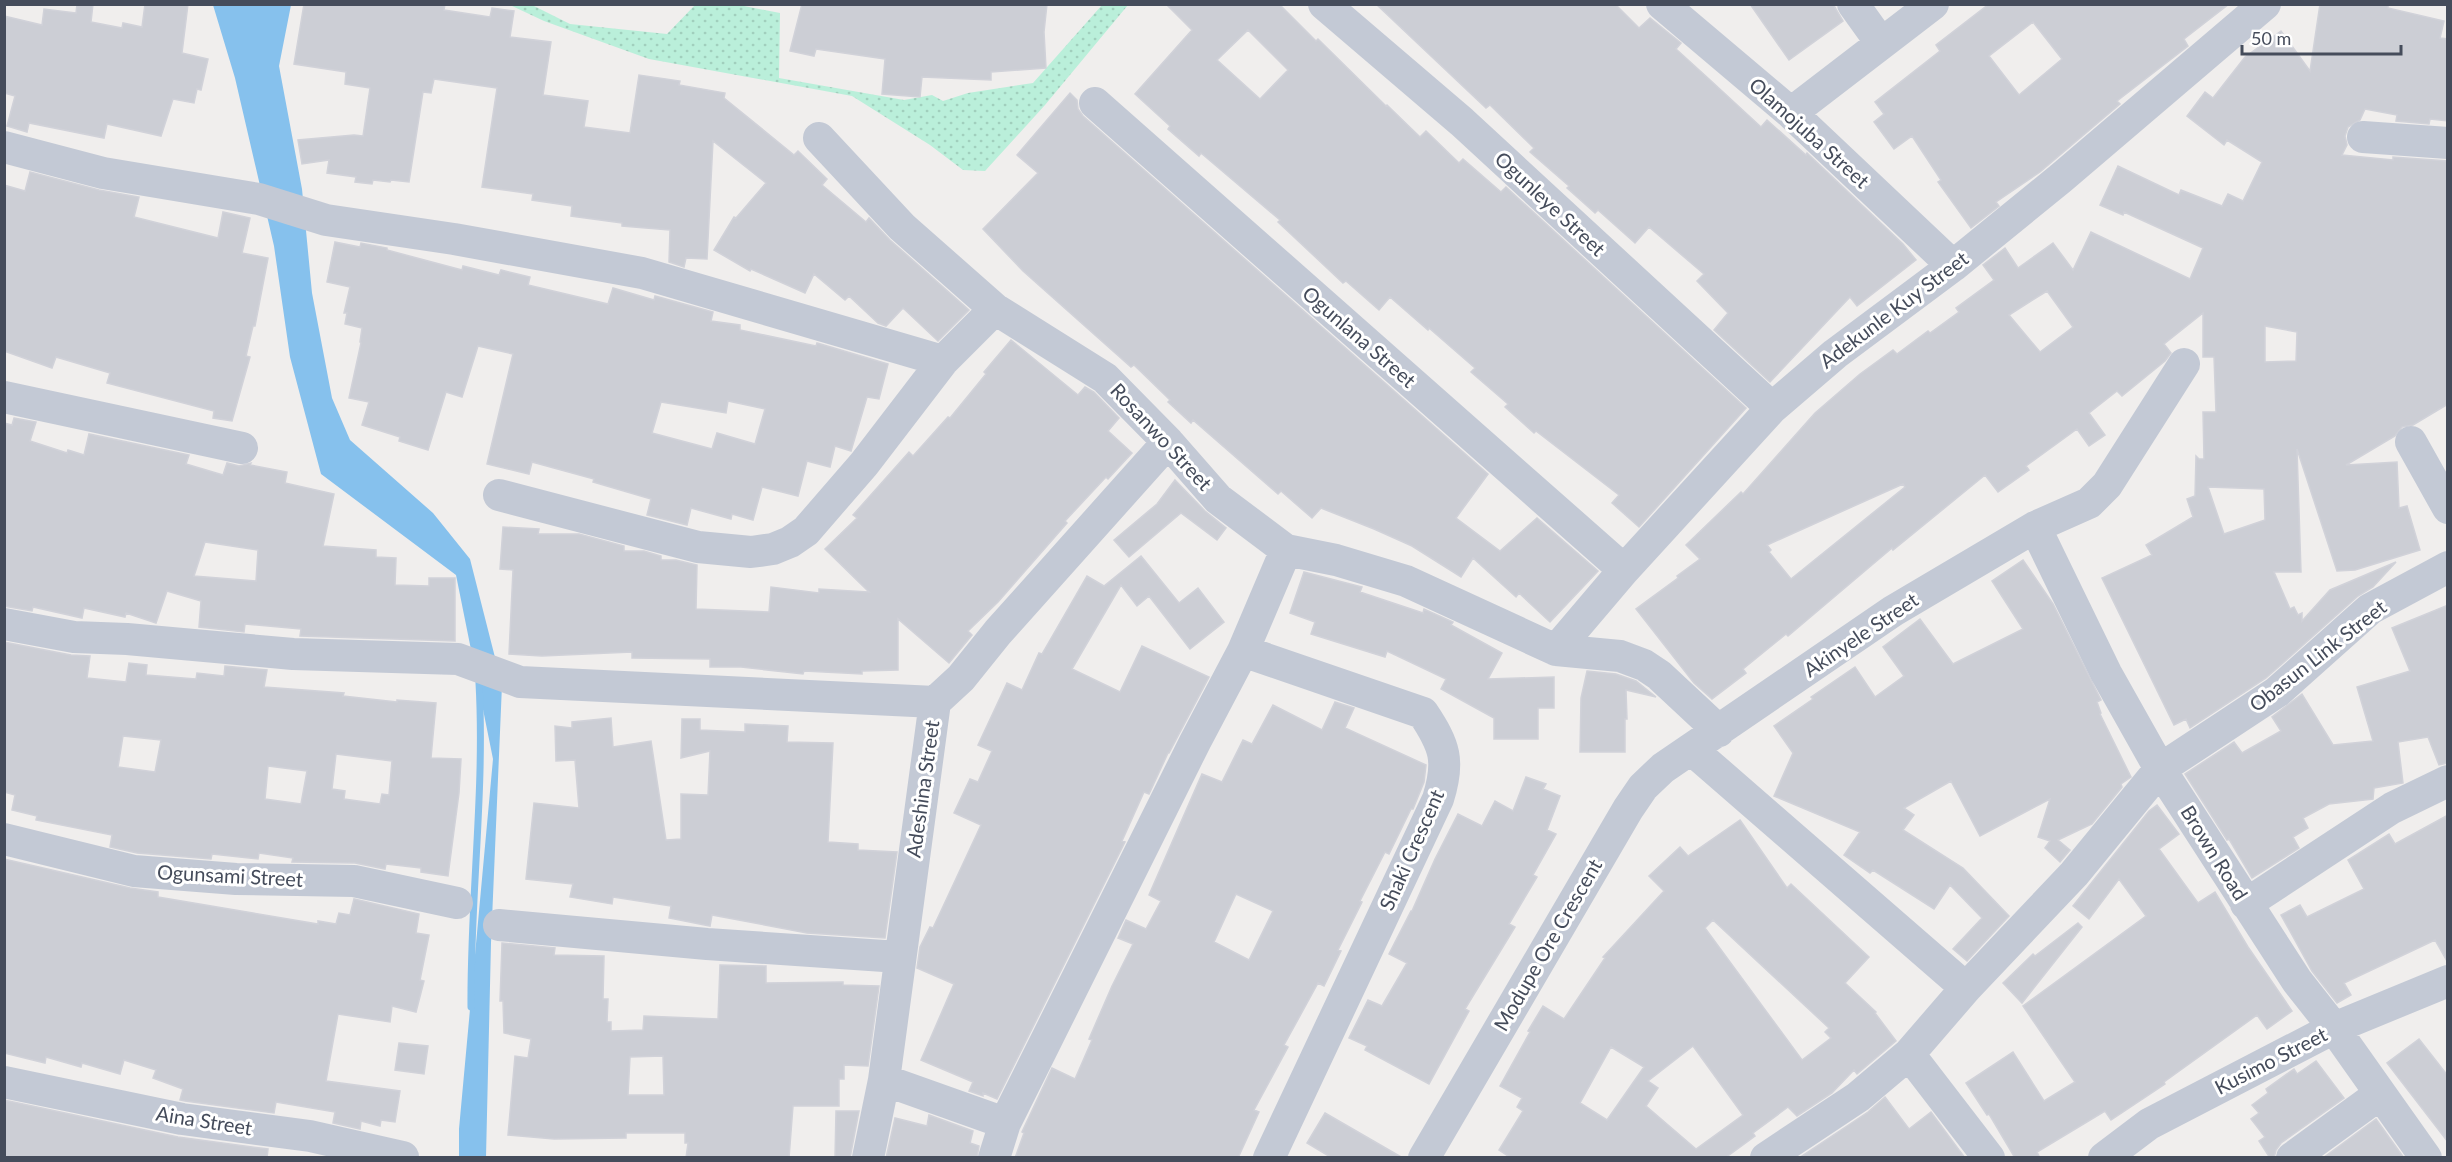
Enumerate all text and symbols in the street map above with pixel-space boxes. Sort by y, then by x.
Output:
scale bar [2242,18,2401,56]
text: 50 m [2251,27,2291,49]
street label: Olamojuba Street [1745,72,1875,192]
street label: Ogunleye Street [1491,146,1611,260]
street label: Adekunle Kuy Street [1815,246,1972,373]
street label: Ogunlana Street [1298,281,1421,392]
street label: Rosanwo Street [1106,378,1217,495]
street label: Akinyele Street [1799,587,1922,681]
street label: Obasun Link Street [2244,594,2391,716]
street label: Adeshina Street [900,719,944,859]
street label: Shaki Crescent [1374,786,1448,914]
street label: Brown Road [2176,801,2253,904]
street label: Modupe Ore Crescent [1488,854,1606,1035]
street label: Ogunsami Street [156,859,304,891]
street label: Kusimo Street [2210,1022,2331,1099]
street label: Aina Street [154,1101,254,1139]

